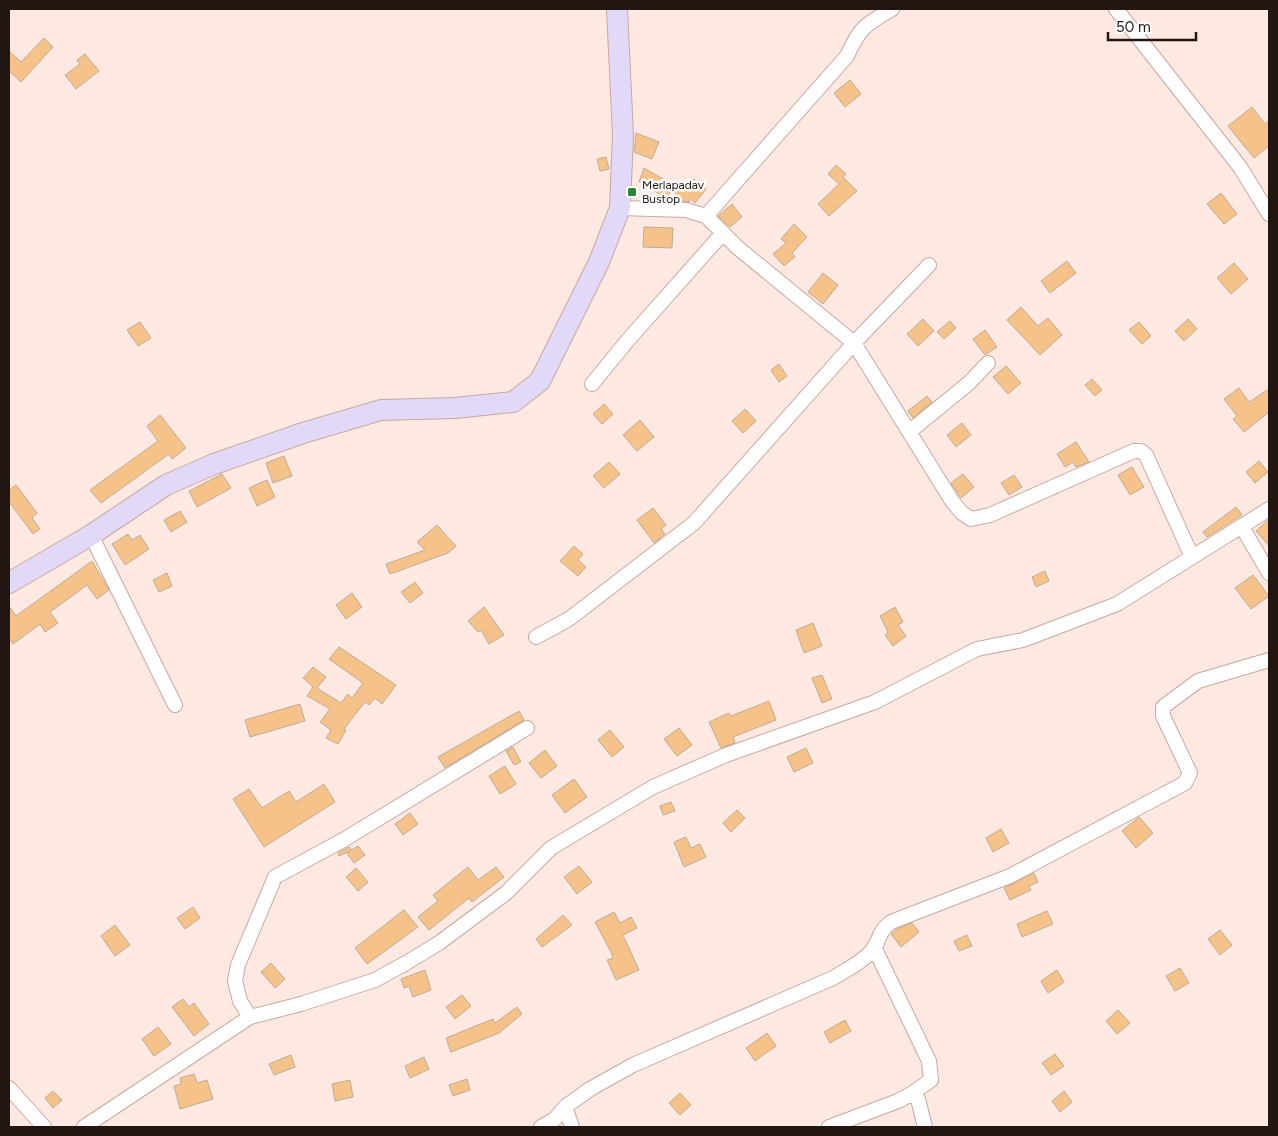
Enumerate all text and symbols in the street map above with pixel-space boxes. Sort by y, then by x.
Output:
scale bar [1108,10,1196,42]
text: 50 m [1116,18,1151,36]
place label: Merlapadav Bustop [642,178,705,206]
marker: Merlapadav Bustop [626,186,638,198]

